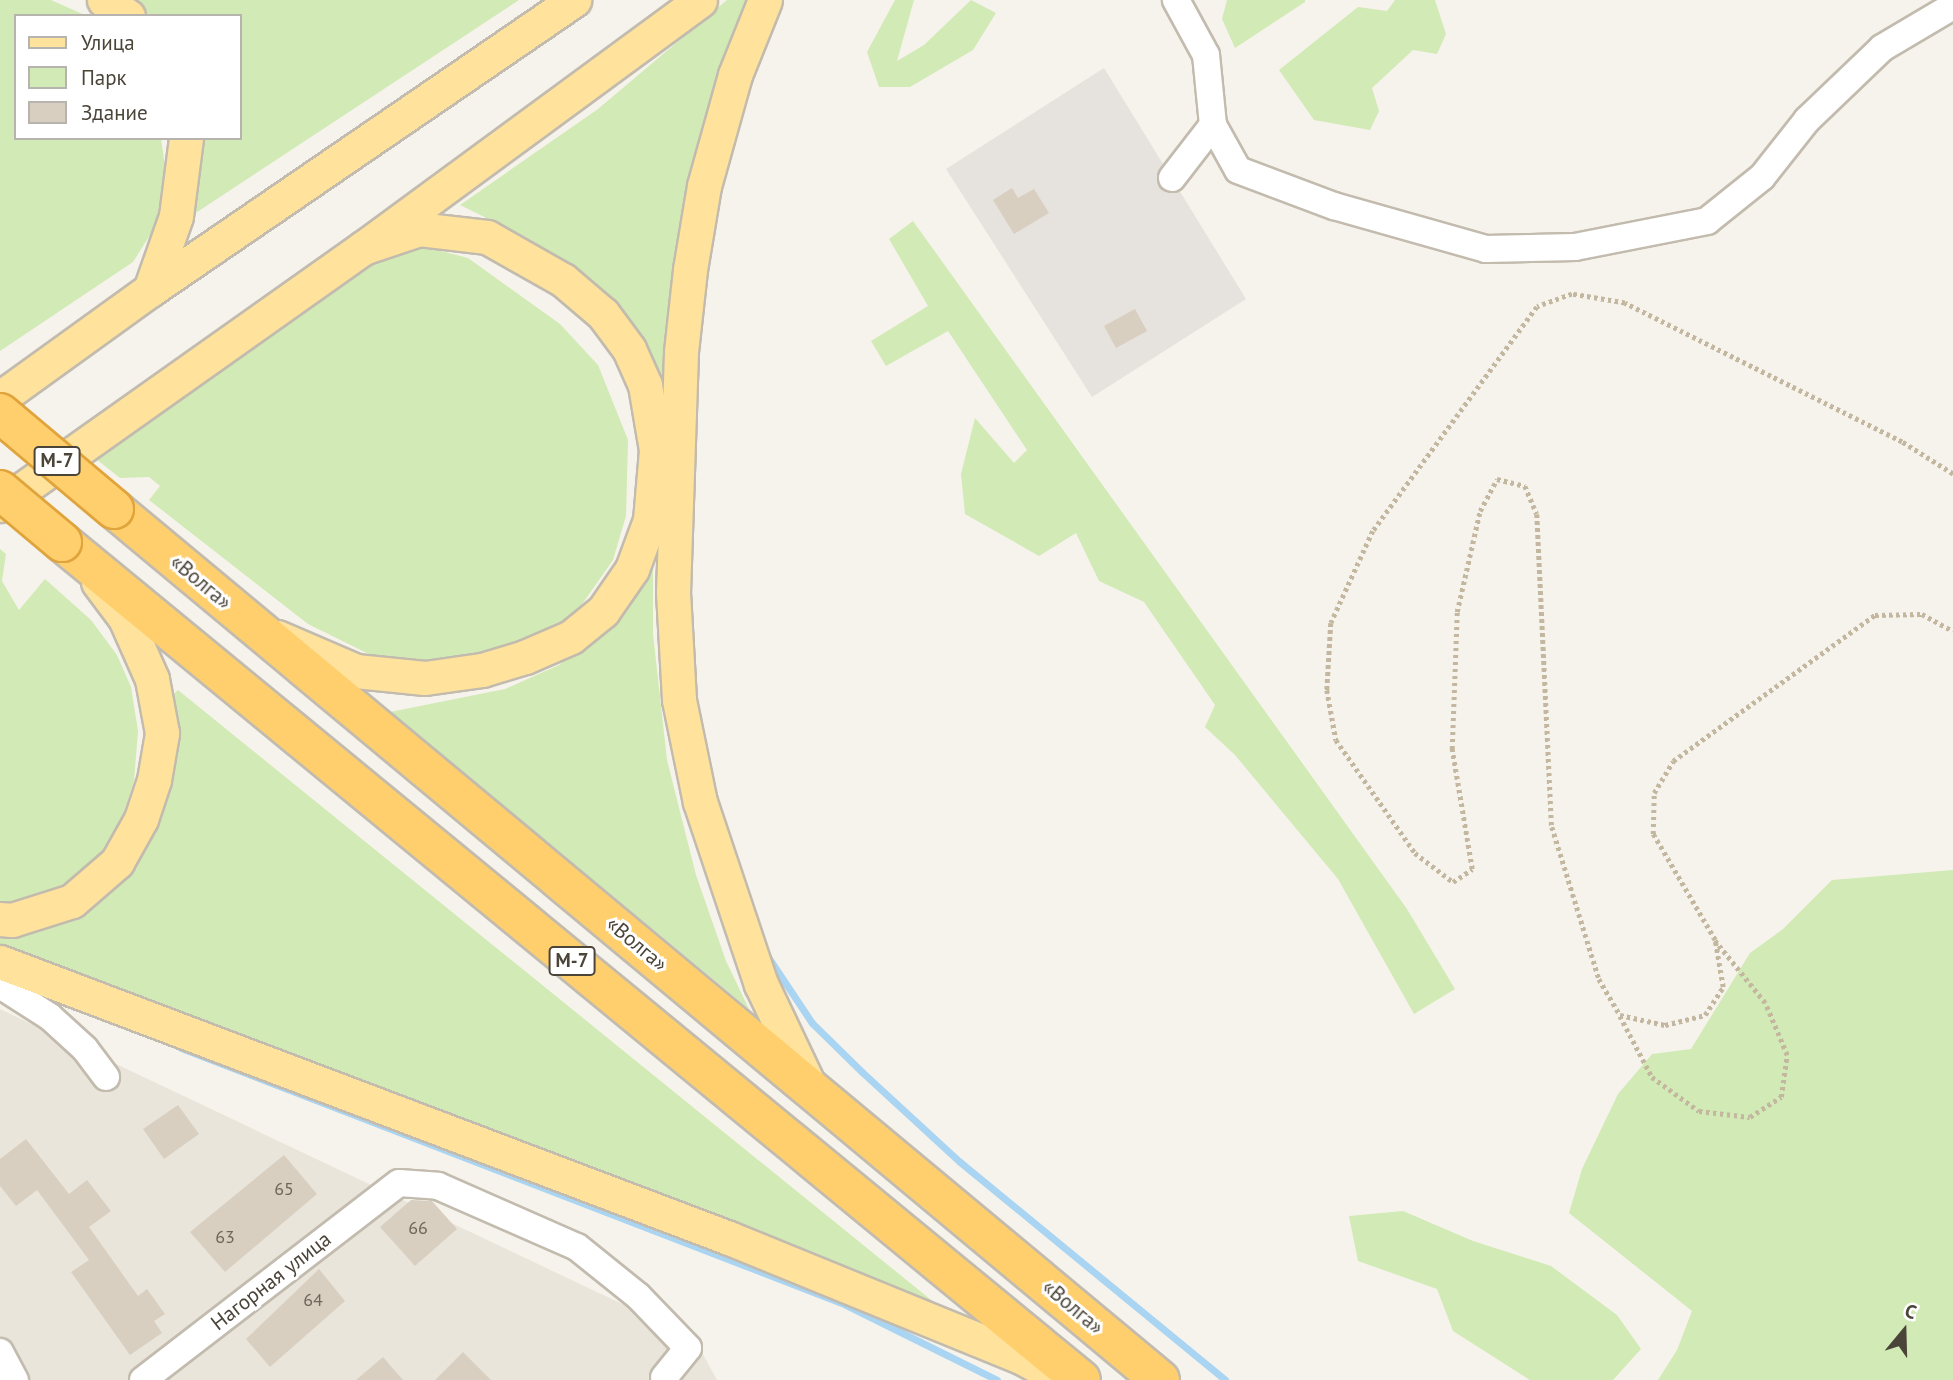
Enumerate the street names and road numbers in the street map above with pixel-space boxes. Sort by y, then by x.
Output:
road number: М-7 [32,446,82,476]
street label: «Волга» [165,549,237,615]
street label: «Волга» [601,911,673,977]
road number: М-7 [548,945,596,976]
street label: Нагорная улица [206,1226,336,1336]
street label: «Волга» [1037,1274,1109,1340]

